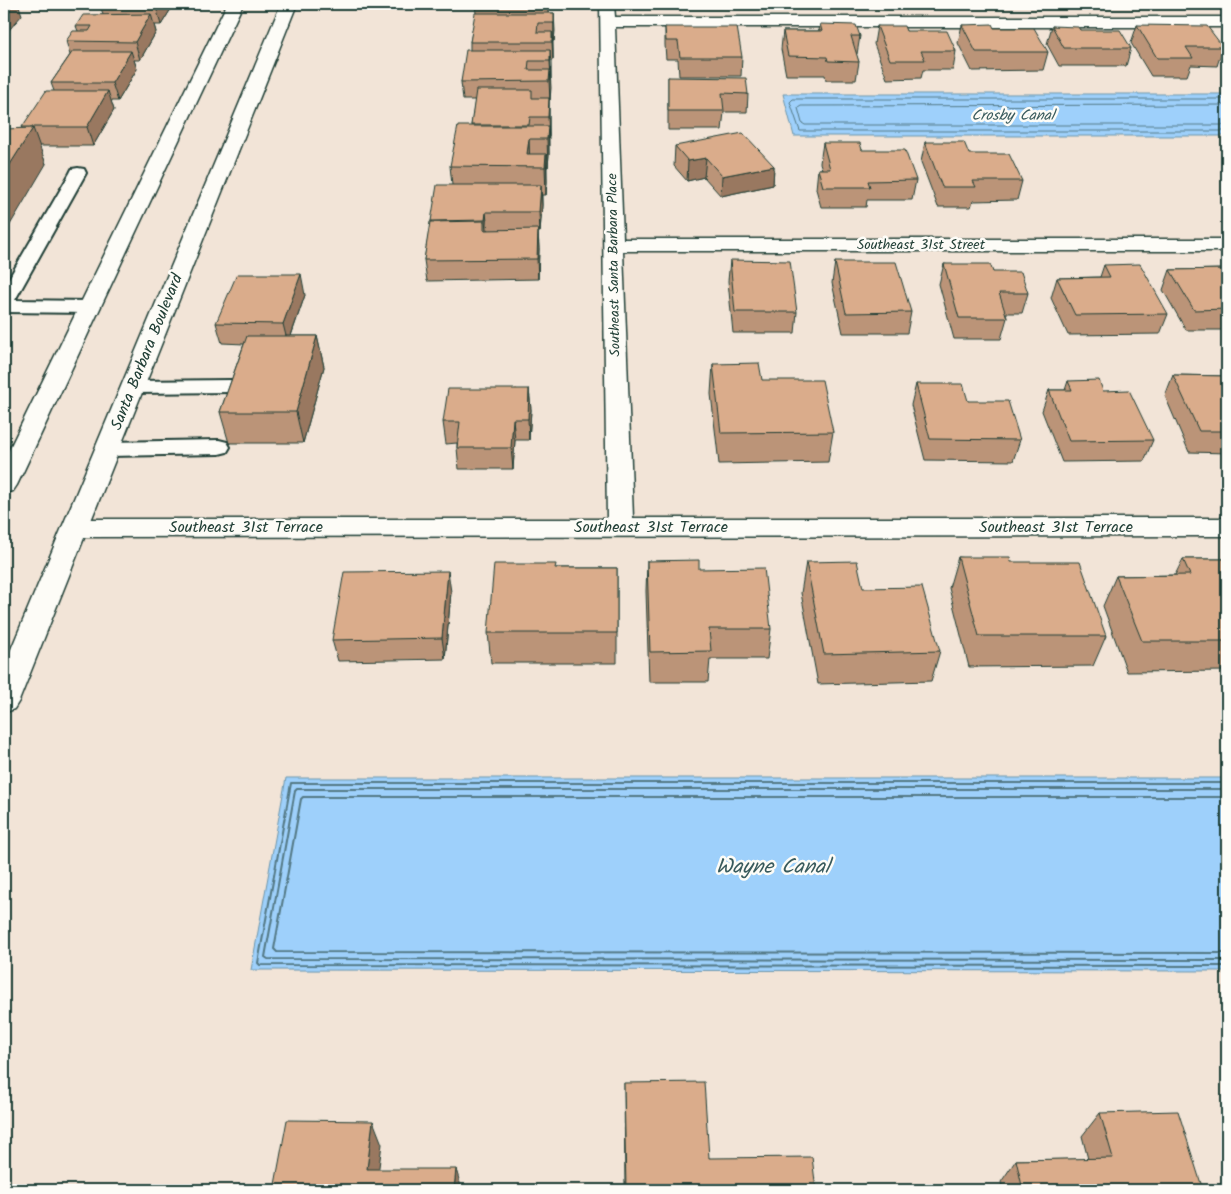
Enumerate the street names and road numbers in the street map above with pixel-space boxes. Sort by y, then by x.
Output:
street label: Southeast Santa Barbara Place [601,172,627,357]
street label: Southeast 31st Street [857,234,986,256]
street label: Santa Barbara Boulevard [104,269,190,434]
street label: Southeast 31st Terrace [169,515,323,540]
street label: Southeast 31st Terrace [574,515,728,540]
street label: Southeast 31st Terrace [979,515,1133,540]

